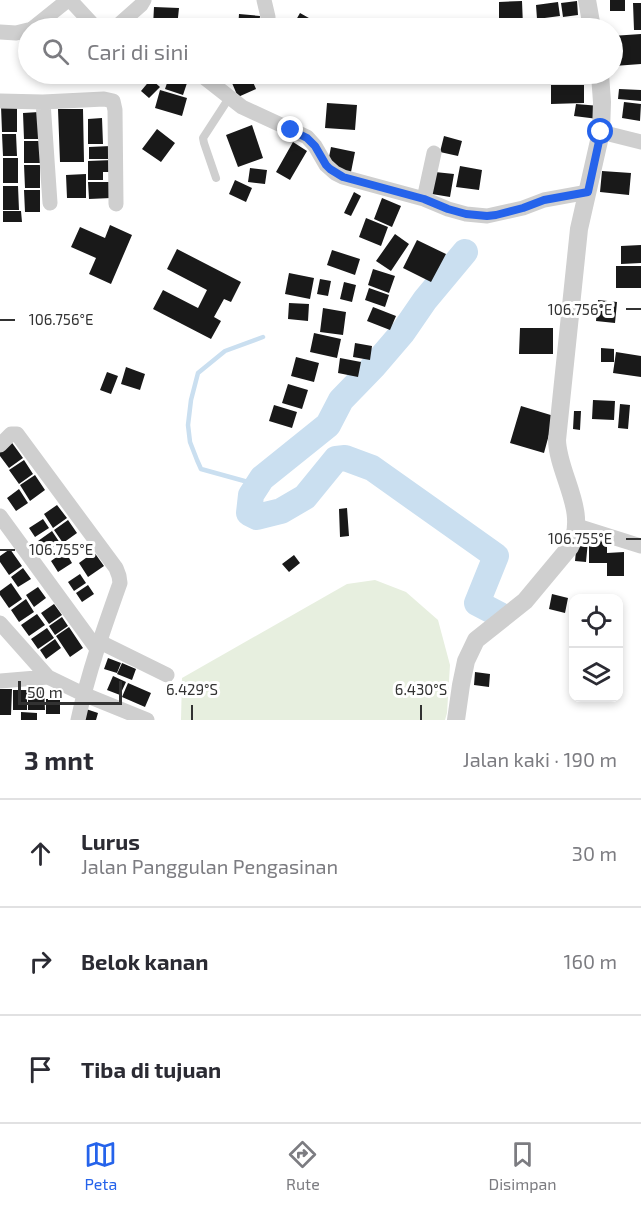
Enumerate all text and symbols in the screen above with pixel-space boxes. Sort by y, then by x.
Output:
search box [18,18,623,84]
icon: search [39,35,72,68]
text: Cari di sini [87,38,189,64]
route end [277,116,303,142]
route start [587,118,613,144]
text: 106.756°E [548,300,612,318]
text: 106.756°E [29,310,93,328]
text: 106.755°E [548,529,612,547]
text: 106.755°E [29,540,93,558]
map controls [569,594,623,702]
button: locate [569,594,623,648]
button: layers [569,648,623,702]
scale bar [18,678,122,706]
text: 6.429°S [166,680,218,698]
text: 6.430°S [395,680,447,698]
text: 50 m [27,682,63,701]
text: 3 mnt [24,744,94,775]
text: Jalan kaki · 190 m [463,747,617,771]
text: Lurus [81,828,140,854]
icon: ahead [24,837,57,870]
text: 30 m [572,841,617,865]
text: Jalan Panggulan Pengasinan [81,854,338,878]
icon: right [24,945,57,978]
text: Belok kanan [81,948,208,974]
text: 160 m [564,949,617,973]
icon: arrive [24,1053,57,1086]
text: Tiba di tujuan [81,1056,221,1082]
tab: Peta [84,1138,117,1193]
tab: Rute [286,1138,320,1193]
tab: Disimpan [489,1138,557,1193]

